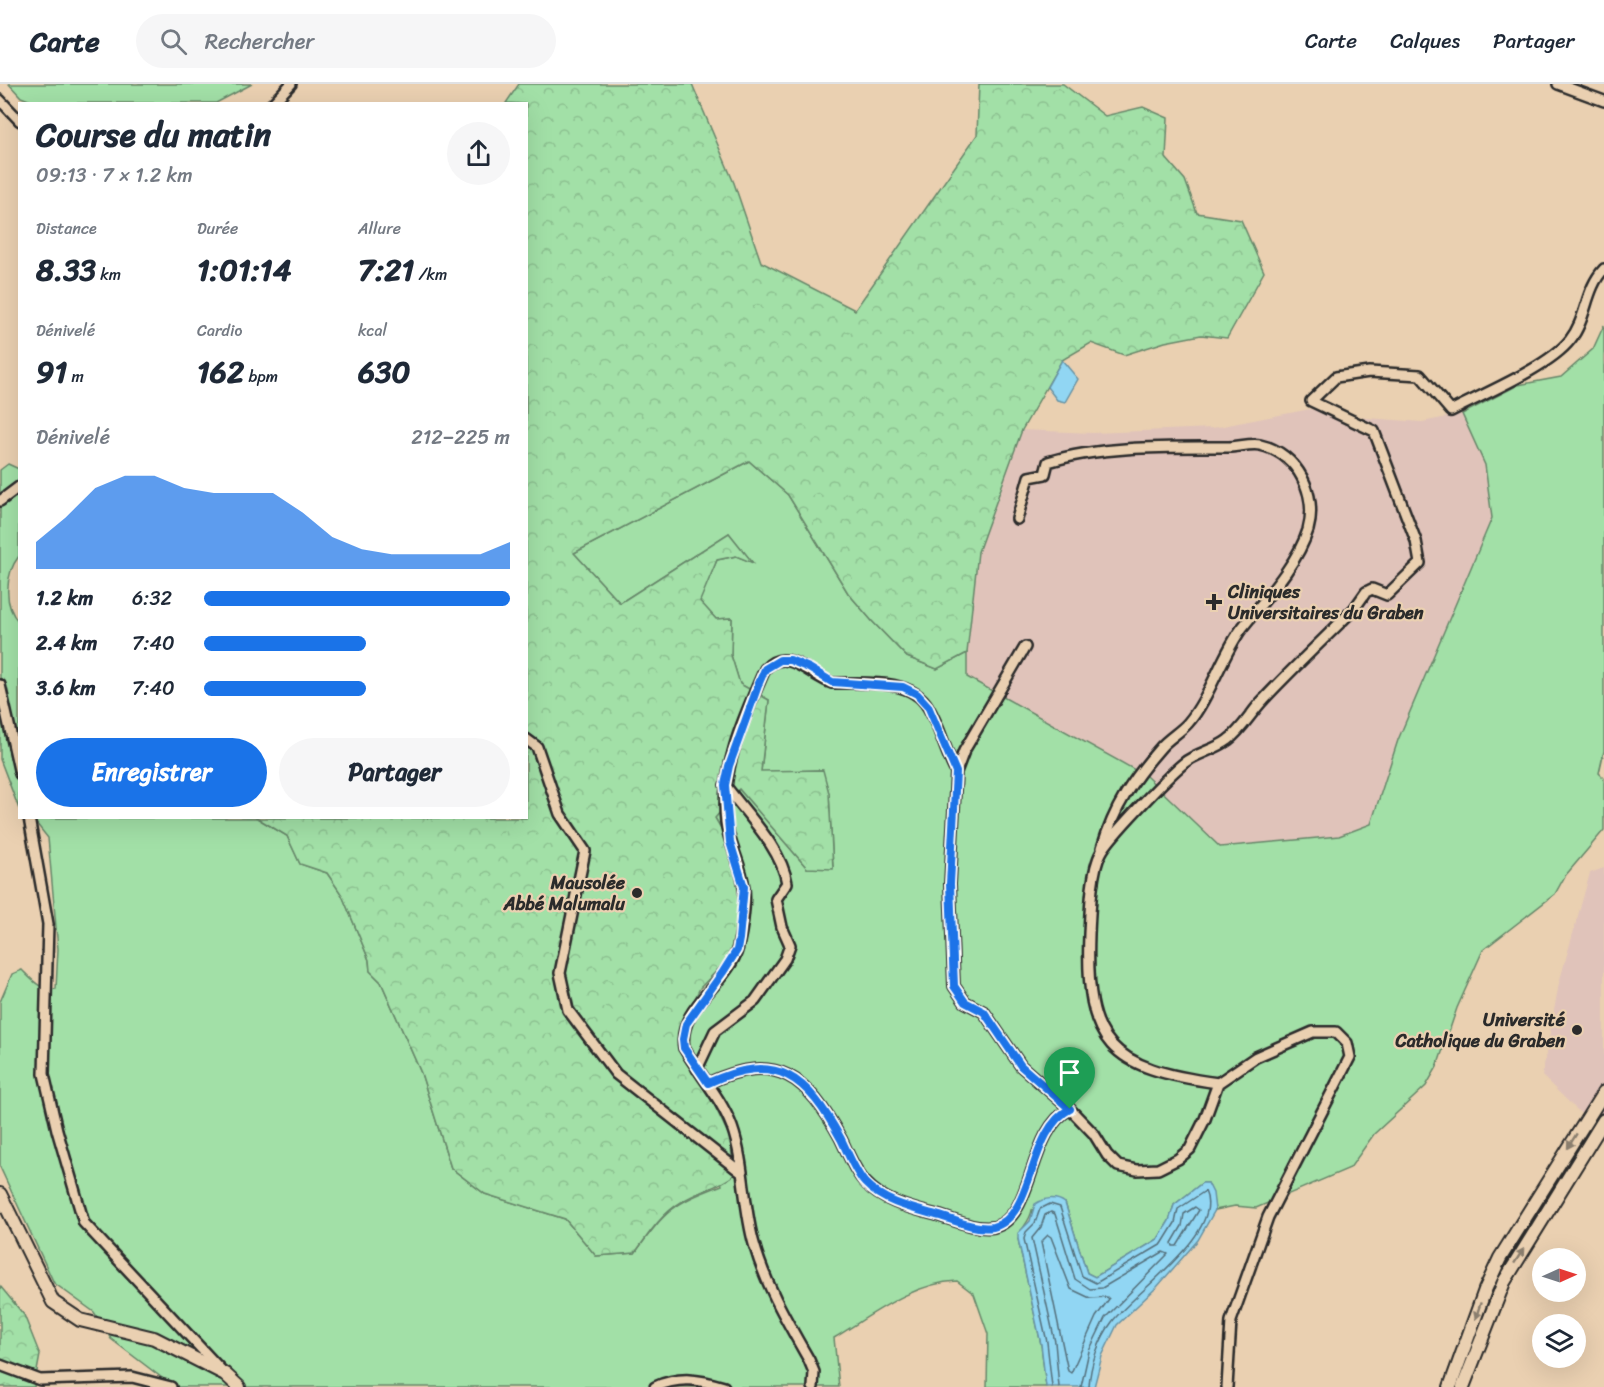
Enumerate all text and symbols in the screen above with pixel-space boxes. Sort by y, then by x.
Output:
search box [136,14,556,68]
text: Carte [30,17,100,66]
text: Rechercher [205,22,314,61]
text: Carte [1305,22,1357,60]
text: Calques [1390,22,1460,60]
text: Partager [1493,22,1574,60]
icon: search [157,25,190,58]
text: Course du matin [36,106,271,164]
button: share [447,122,510,185]
text: 09:13 · 7 × 1.2 km [36,158,193,193]
text: Distance [36,214,97,243]
text: Durée [197,214,238,243]
text: Allure [358,214,401,243]
text: 8.33 [36,243,96,297]
text: 1:01:14 [197,243,291,297]
text: 7:21 [358,243,414,297]
text: km [96,260,121,289]
text: /km [414,260,447,289]
text: Dénivelé [36,316,95,345]
text: Cardio [197,316,242,345]
text: kcal [358,316,387,345]
text: 91 [36,345,67,399]
text: 162 [197,345,244,399]
text: 630 [358,345,410,399]
text: m [67,362,84,391]
text: bpm [244,362,278,391]
text: Dénivelé [36,420,110,455]
text: 212–225 m [411,420,510,455]
place label: Cliniques Universitaires du Graben [1227,576,1424,629]
text: 1.2 km [36,581,93,616]
text: 6:32 [132,581,172,616]
marker: Cliniques Universitaires du Graben [1205,593,1223,611]
text: 2.4 km [36,626,97,661]
text: 7:40 [132,626,175,661]
text: 3.6 km [36,671,96,706]
text: 7:40 [132,671,175,706]
button: Enregistrer [36,738,267,807]
button: Partager [279,738,510,807]
place label: Mausolée Abbé Malumalu [503,867,626,920]
marker: Mausolée Abbé Malumalu [630,886,644,900]
place label: Université Catholique du Graben [1395,1004,1566,1057]
marker: Université Catholique du Graben [1570,1023,1584,1037]
pin [1044,1047,1095,1109]
icon: arrive [1053,1056,1086,1089]
one-way arrow [1567,1133,1578,1149]
one-way arrow [1513,1248,1524,1264]
north arrow [1532,1248,1586,1302]
map controls [1532,1248,1586,1368]
one-way arrow [1473,1303,1483,1321]
button: layers [1532,1314,1586,1368]

